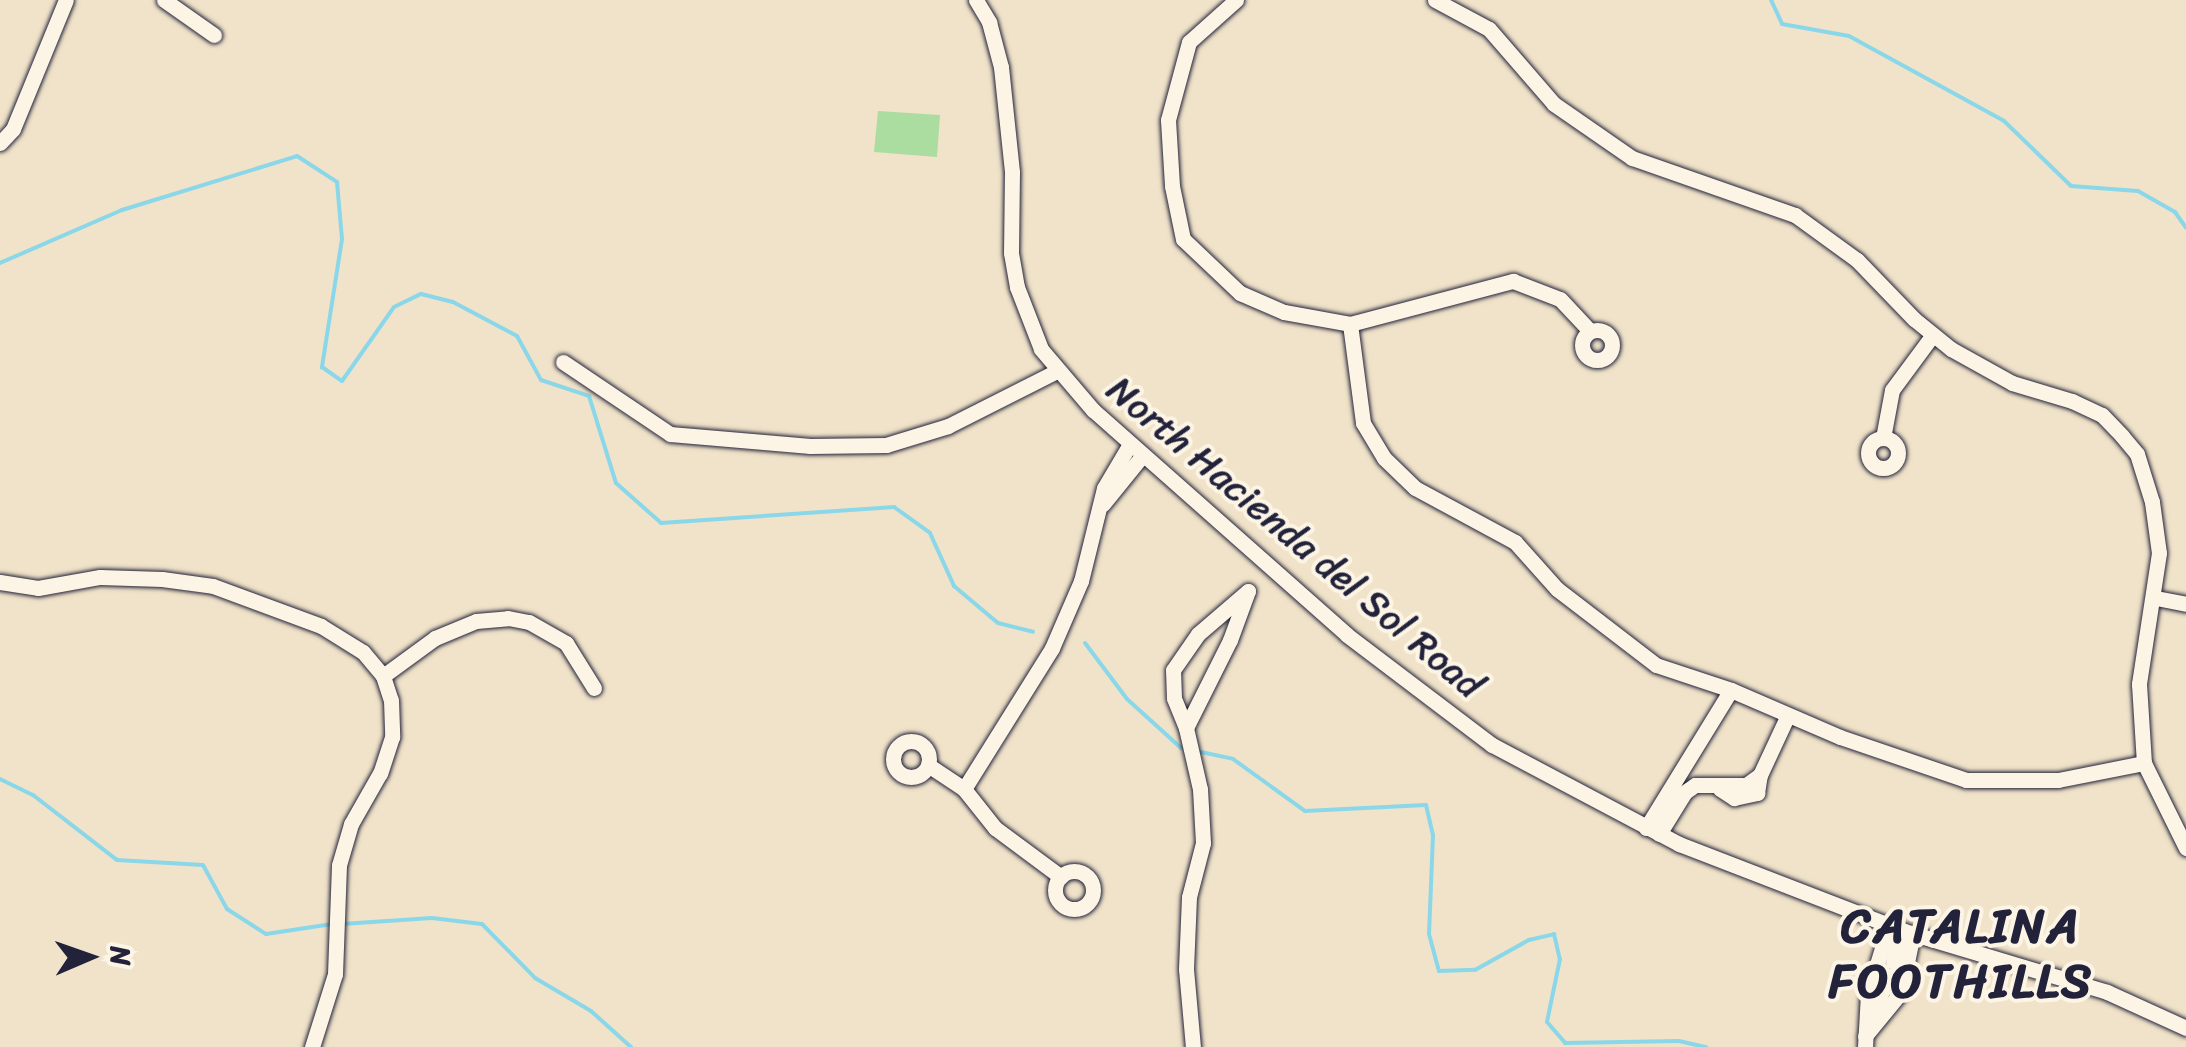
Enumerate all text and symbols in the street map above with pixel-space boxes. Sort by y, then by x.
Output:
street label: North Hacienda del Sol Road [1098,366,1492,708]
district label: CATALINA FOOTHILLS [1833,896,2089,1009]
north arrow [40,907,140,1007]
text: N [96,945,145,966]

